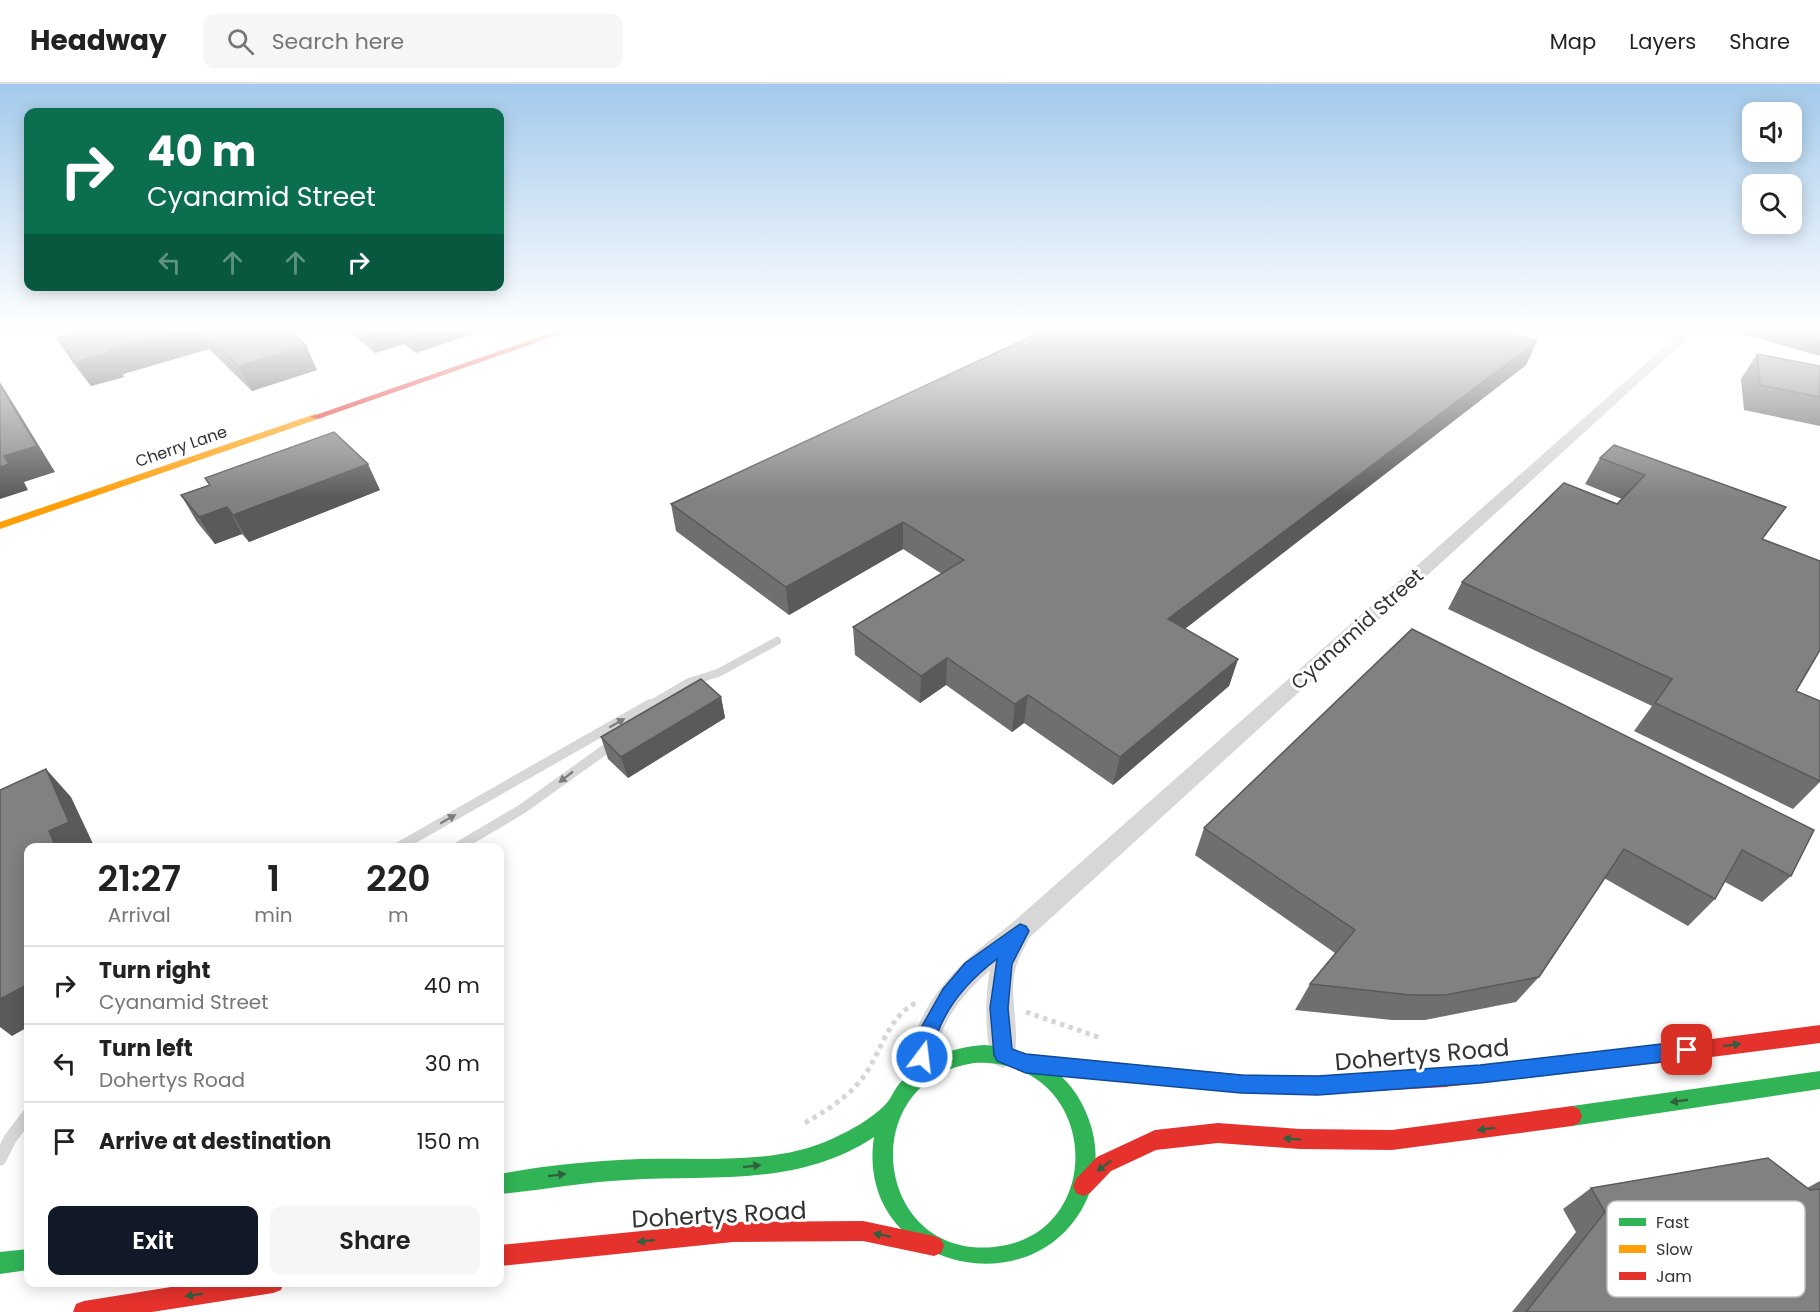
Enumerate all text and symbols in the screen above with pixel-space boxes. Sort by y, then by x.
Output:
search box [203,14,623,68]
text: Headway [30,21,167,60]
icon: search [224,25,257,58]
text: Search here [272,26,404,57]
text: Map [1550,27,1596,56]
text: Layers [1629,27,1696,56]
text: Share [1729,27,1790,56]
map controls [1742,102,1802,234]
button: sound [1742,102,1802,162]
text: 40 m [147,122,256,181]
icon: right [48,132,126,210]
button: search [1742,174,1802,234]
text: Cyanamid Street [147,178,376,215]
icon: left [153,246,186,279]
icon: ahead [216,246,249,279]
icon: ahead [279,246,312,279]
icon: right [342,246,375,279]
street label: Cherry Lane [132,420,230,473]
street label: Cyanamid Street [1285,562,1429,696]
one-way arrow [609,718,626,728]
one-way arrow [559,771,574,783]
one-way arrow [440,813,456,824]
text: 21:27 [97,853,181,904]
text: 1 [267,853,280,904]
text: 220 [366,853,431,904]
text: Arrival [108,901,171,929]
text: min [254,901,293,929]
text: m [388,901,409,929]
text: Turn right [99,955,210,986]
icon: right [48,969,81,1002]
text: 40 m [424,970,480,1001]
text: Cyanamid Street [99,988,268,1016]
pin [1661,1024,1712,1075]
position arrow [890,1025,954,1089]
street label: Dohertys Road [1333,1030,1511,1079]
text: Turn left [99,1033,193,1064]
icon: arrive [1670,1033,1703,1066]
one-way arrow [1723,1040,1742,1050]
icon: left [48,1047,81,1080]
text: 30 m [425,1048,480,1079]
text: Dohertys Road [99,1066,245,1094]
one-way arrow [1669,1096,1688,1105]
one-way arrow [1476,1124,1495,1133]
icon: arrive [48,1125,81,1158]
text: Arrive at destination [99,1126,331,1157]
text: 150 m [417,1126,480,1157]
one-way arrow [1282,1134,1301,1143]
one-way arrow [1096,1160,1112,1172]
one-way arrow [742,1161,761,1171]
one-way arrow [548,1171,567,1180]
street label: Dohertys Road [631,1193,807,1236]
legend [1607,1201,1805,1297]
button: Exit [48,1206,258,1275]
button: Share [270,1206,480,1275]
text: Fast [1656,1211,1689,1234]
one-way arrow [873,1230,892,1239]
one-way arrow [637,1236,656,1246]
text: Slow [1656,1238,1693,1261]
text: Jam [1656,1265,1692,1288]
one-way arrow [184,1291,203,1300]

